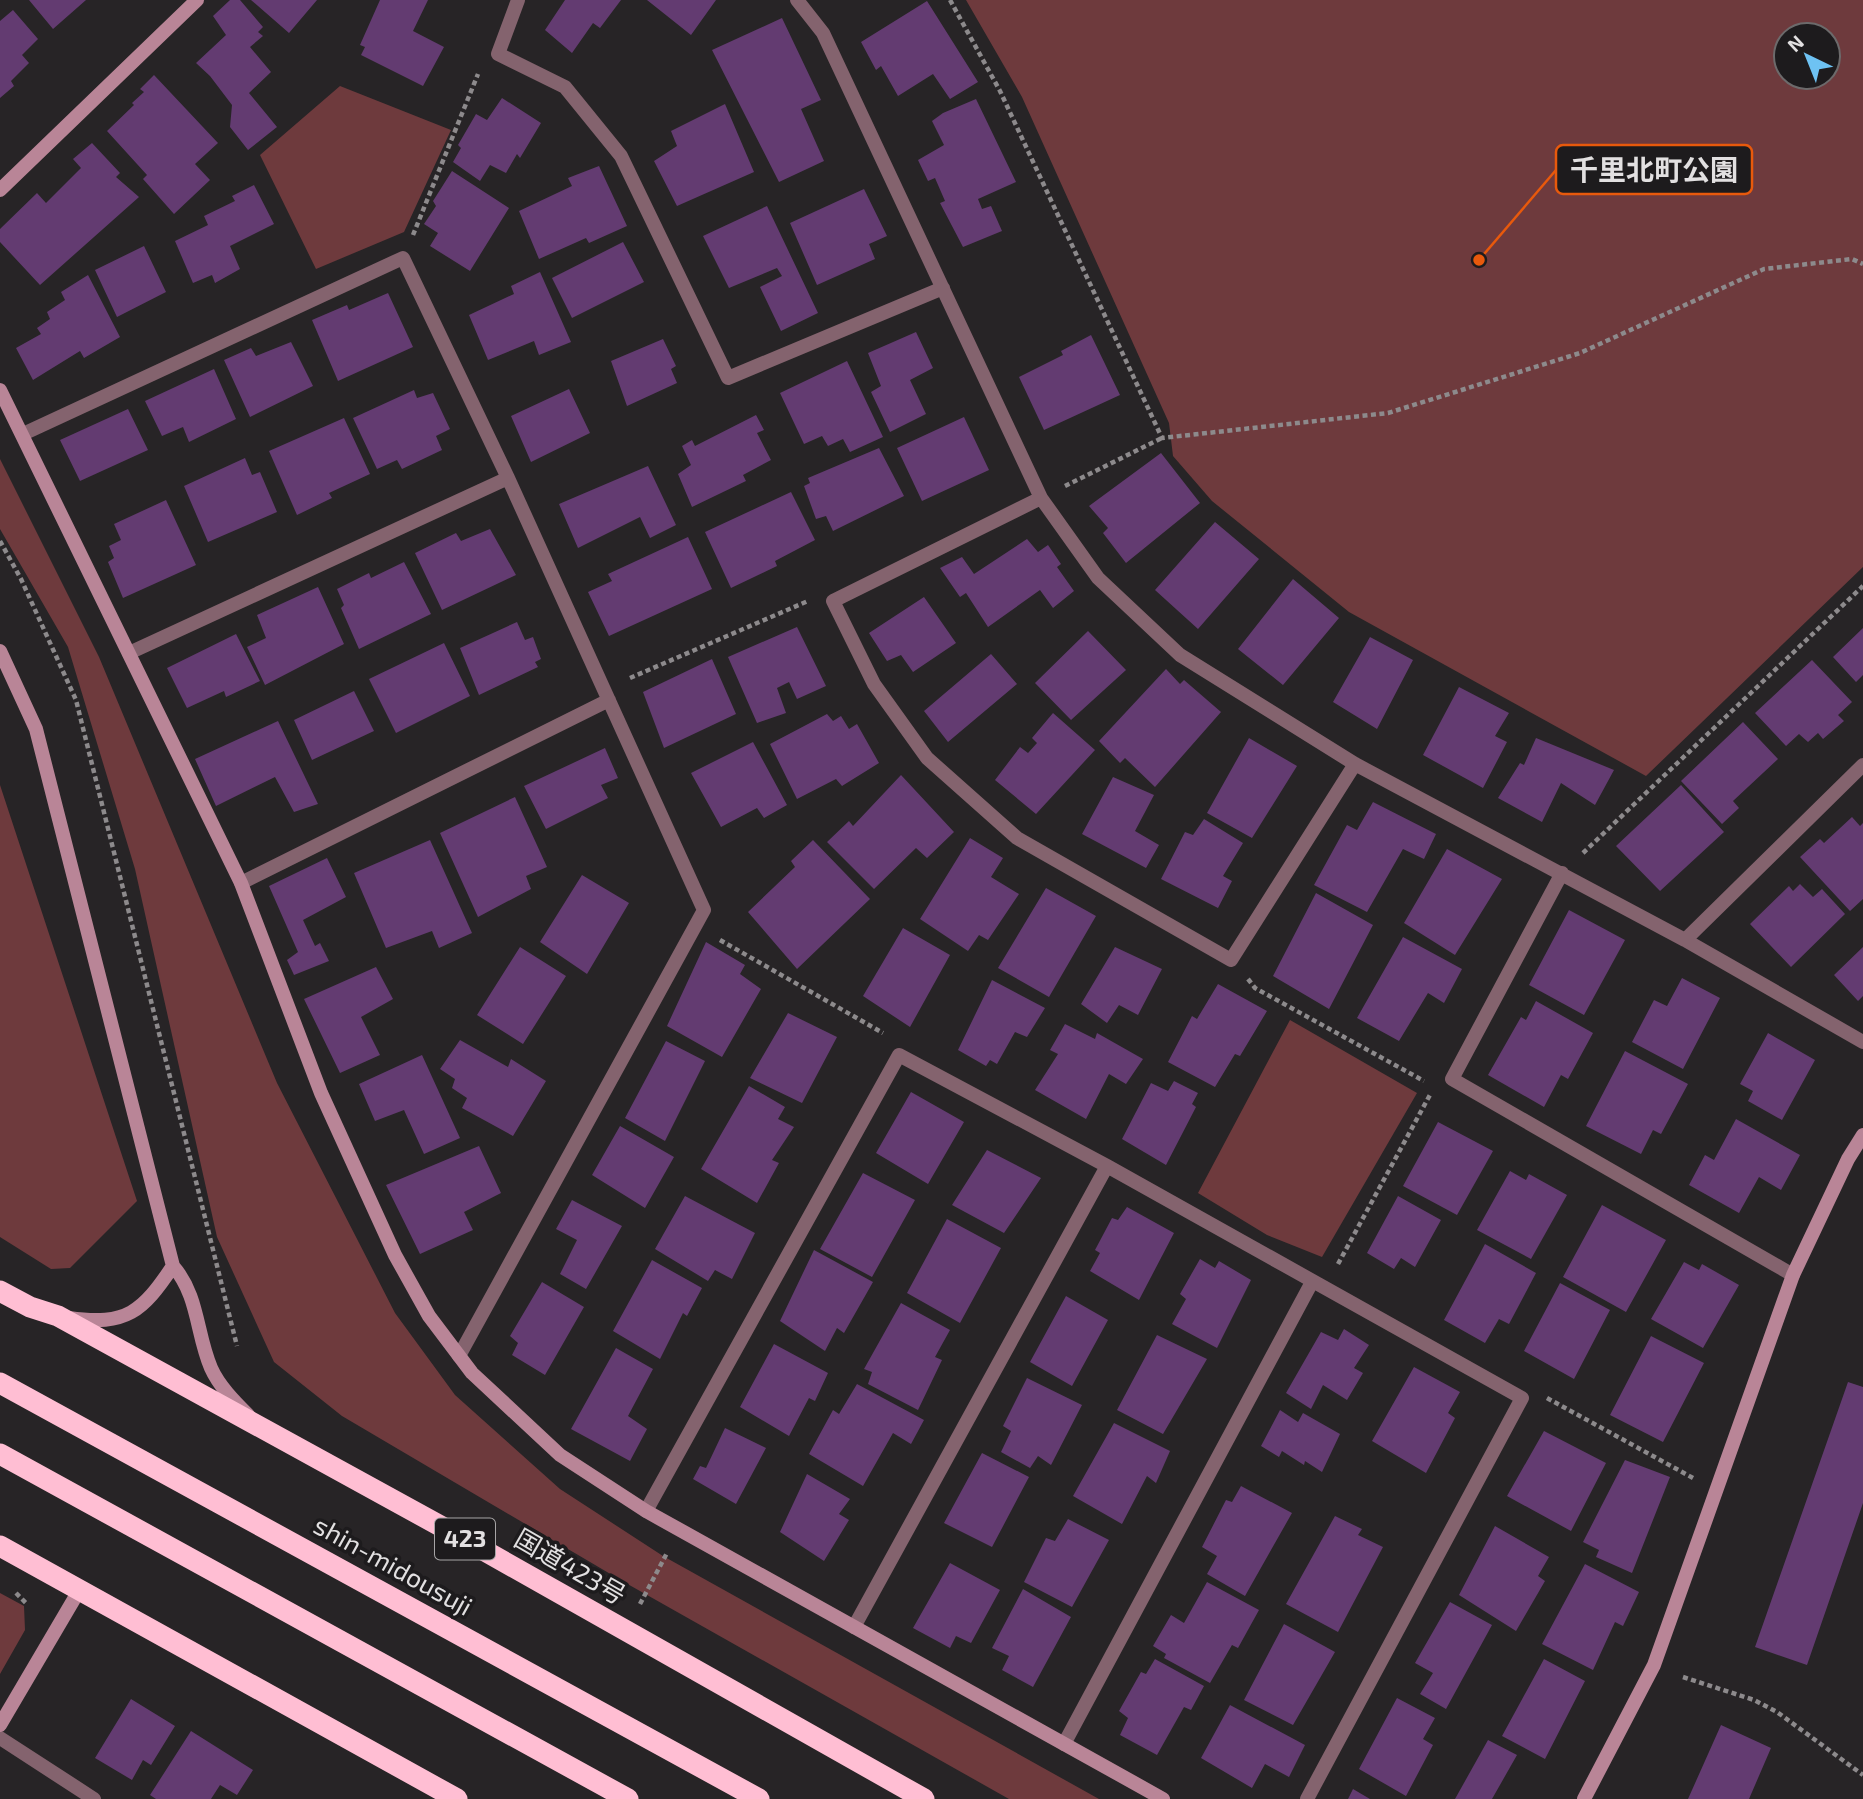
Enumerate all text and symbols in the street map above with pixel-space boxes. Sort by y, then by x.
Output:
north arrow [1772,21,1842,91]
text: N [1782,30,1808,56]
callout: 千里北町公園 [1556,145,1752,194]
text: 千里北町公園 [1570,152,1738,186]
street label: shin-midousuji [309,1508,478,1621]
road number: 423 [435,1518,495,1560]
street label: 国道423号 [510,1522,632,1610]

